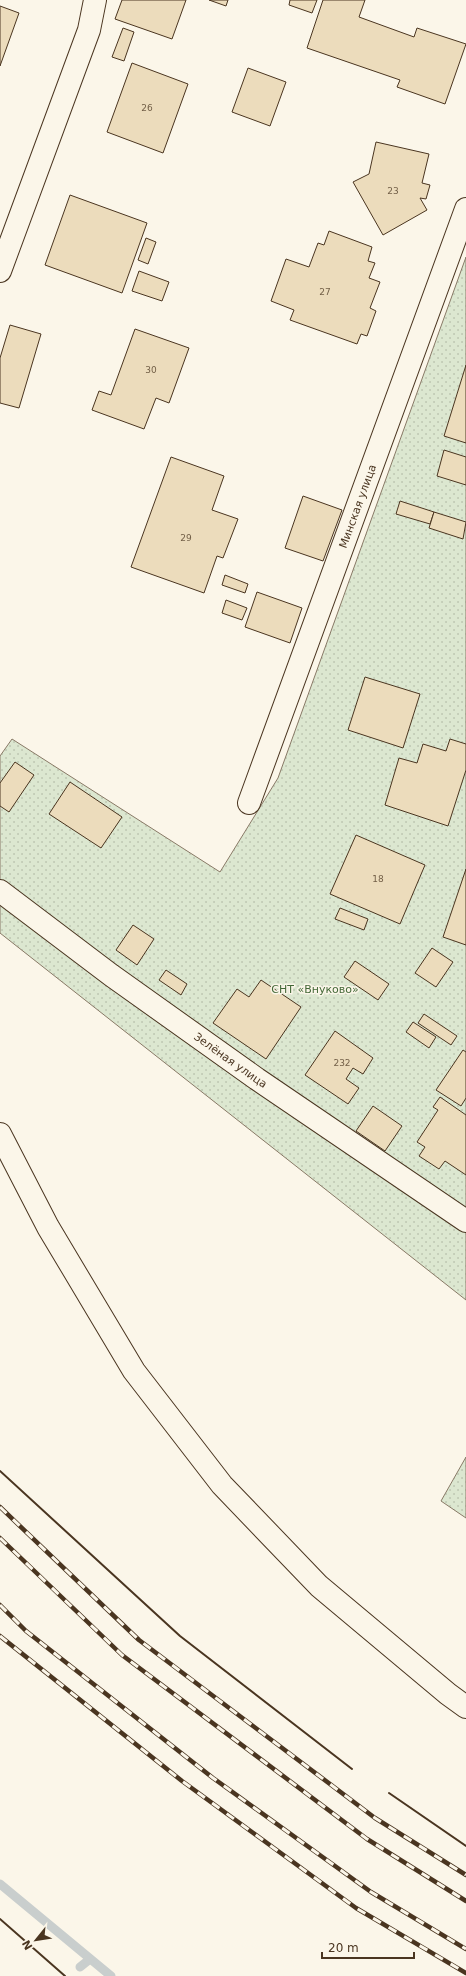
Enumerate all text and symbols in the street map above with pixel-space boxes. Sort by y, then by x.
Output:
house number: 26 [141,103,153,113]
house number: 23 [387,186,399,196]
house number: 27 [319,287,331,297]
house number: 30 [145,365,157,375]
street label: Минская улица [336,462,379,550]
house number: 29 [180,533,192,543]
house number: 18 [372,874,384,884]
park label: СНТ «Внуково» [271,983,359,996]
street label: Зелёная улица [191,1030,270,1090]
house number: 232 [333,1058,351,1068]
north arrow [16,1920,56,1960]
scale bar [322,1934,414,1960]
text: N [20,1938,36,1952]
text: 20 m [328,1941,359,1955]

